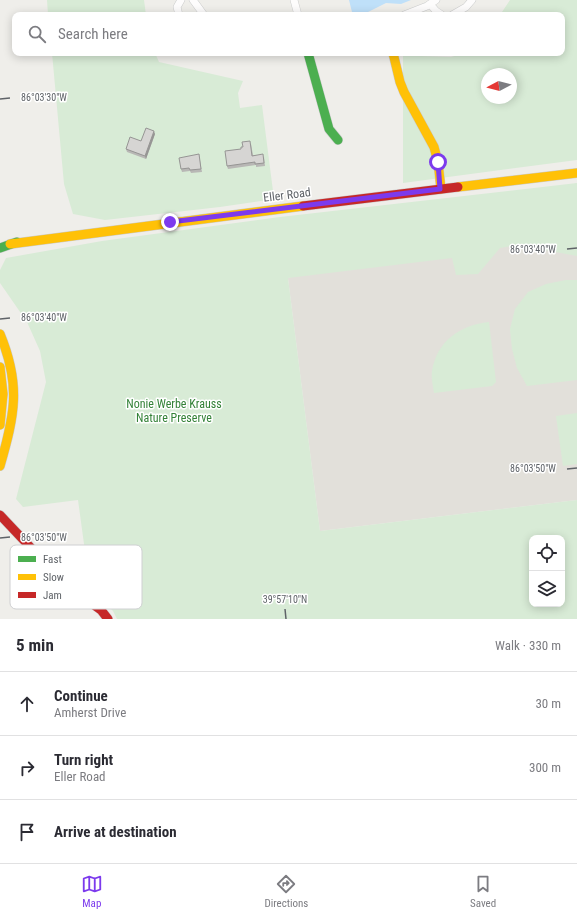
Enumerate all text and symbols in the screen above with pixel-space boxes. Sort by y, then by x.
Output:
search box [12,12,565,56]
icon: search [26,23,48,45]
text: Search here [58,25,128,43]
north arrow [481,68,517,104]
text: 86°03'30"W [21,92,67,103]
route start [429,153,447,171]
street label: Eller Road [263,185,312,205]
route end [161,213,179,231]
text: 86°03'40"W [510,244,556,255]
text: 86°03'40"W [21,312,67,323]
park label: Nonie Werbe Krauss Nature Preserve [126,397,222,425]
text: 86°03'50"W [510,463,556,474]
text: 86°03'50"W [21,532,67,543]
map controls [529,535,565,607]
button: locate [529,535,565,571]
legend [10,545,142,609]
text: Fast [43,553,62,566]
text: Slow [43,571,64,584]
button: layers [529,571,565,607]
text: Jam [43,589,62,602]
text: 39°57'10"N [263,594,307,605]
text: 5 min [16,635,54,655]
text: Walk · 330 m [495,638,561,653]
text: Continue [54,687,108,705]
icon: ahead [16,693,38,715]
text: 30 m [535,696,561,711]
text: Amherst Drive [54,705,126,720]
text: Turn right [54,751,113,769]
icon: right [16,757,38,779]
text: 300 m [529,760,561,775]
text: Eller Road [54,769,106,784]
icon: arrive [16,821,38,843]
text: Arrive at destination [54,823,177,841]
tab: Map [81,873,103,910]
tab: Directions [264,873,308,910]
tab: Saved [470,873,496,910]

